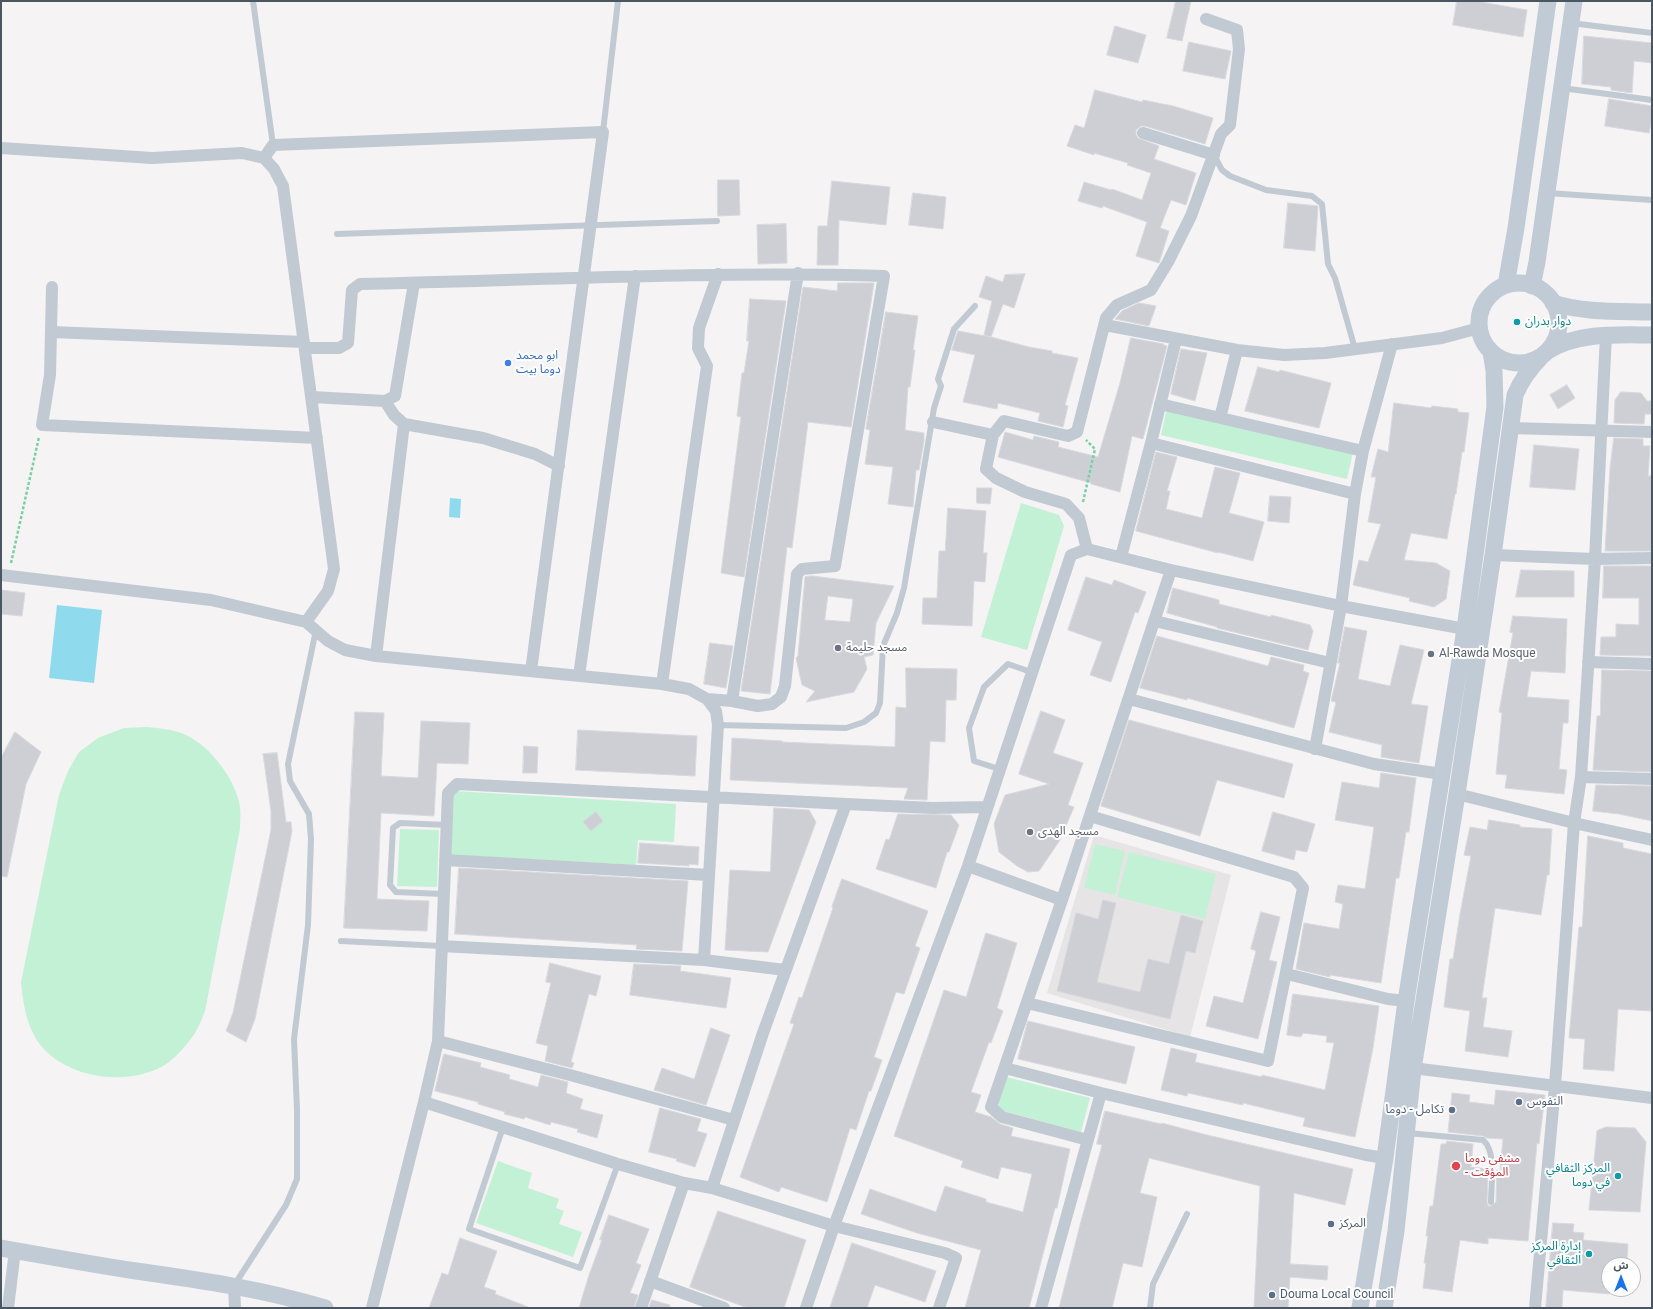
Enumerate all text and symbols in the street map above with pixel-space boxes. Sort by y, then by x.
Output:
place label: دوار بدران [1525,315,1571,329]
marker: دوار بدران [1512,317,1522,327]
place label: ابو محمد دوما بيت [516,349,561,377]
marker: ابو محمد دوما بيت [503,358,513,368]
place label: مسجد حليمة [846,641,907,655]
marker: مسجد حليمة [833,643,843,653]
place label: Al-Rawda Mosque [1439,647,1536,661]
marker: Al-Rawda Mosque [1426,649,1436,659]
place label: مسجد الهدى [1038,825,1099,839]
marker: مسجد الهدى [1025,827,1035,837]
place label: النفوس [1527,1095,1563,1109]
marker: النفوس [1514,1097,1524,1107]
place label: تكامل - دوما [1386,1103,1444,1117]
marker: تكامل - دوما [1447,1105,1457,1115]
place label: مشفى دوما - المؤقت [1465,1152,1520,1180]
marker: مشفى دوما - المؤقت [1450,1160,1462,1172]
place label: المركز الثقافي في دوما [1546,1162,1610,1190]
marker: المركز الثقافي في دوما [1613,1171,1623,1181]
place label: المركز [1339,1217,1366,1231]
marker: المركز [1326,1219,1336,1229]
place label: إدارة المركز الثقافي [1531,1240,1581,1268]
marker: إدارة المركز الثقافي [1584,1249,1594,1259]
north arrow [1601,1257,1641,1297]
text: ش [1613,1259,1629,1272]
place label: Douma Local Council [1280,1288,1393,1302]
marker: Douma Local Council [1267,1290,1277,1300]

